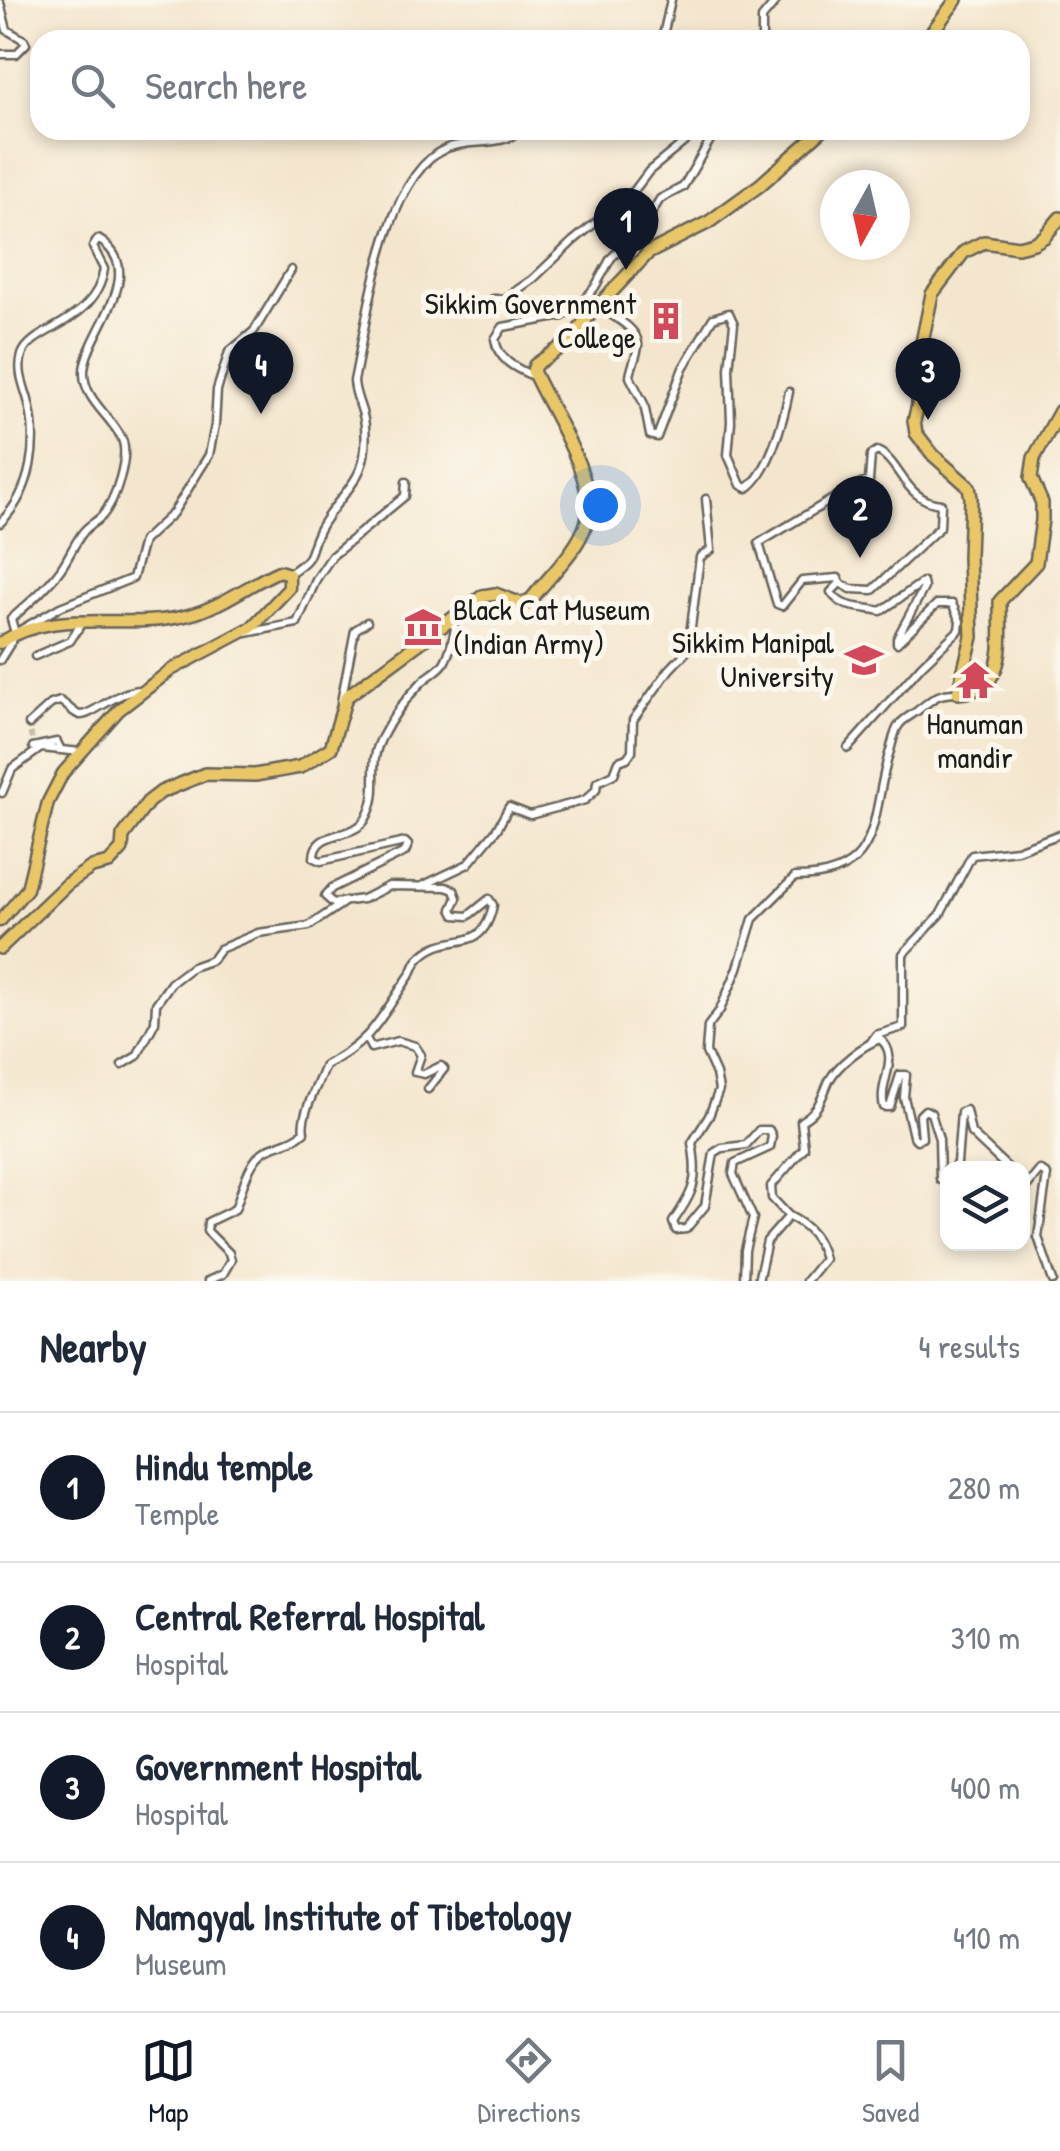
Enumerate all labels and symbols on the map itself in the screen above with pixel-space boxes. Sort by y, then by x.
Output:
north arrow [820,170,910,260]
pin: 1 [594,188,658,270]
place label: Sikkim Government College [425,283,637,357]
building icon: Sikkim Government College [645,300,687,342]
pin: 4 [228,332,294,414]
pin: 3 [896,338,960,420]
pin: 2 [828,476,892,558]
your location [575,480,626,531]
place label: Black Cat Museum (Indian Army) [453,589,650,663]
museum icon: Black Cat Museum (Indian Army) [402,606,444,648]
place label: Sikkim Manipal University [672,622,834,696]
school or university icon: Sikkim Manipal University [843,639,885,681]
temple icon: Hanuman mandir [954,659,996,701]
place label: Hanuman mandir [926,703,1024,777]

